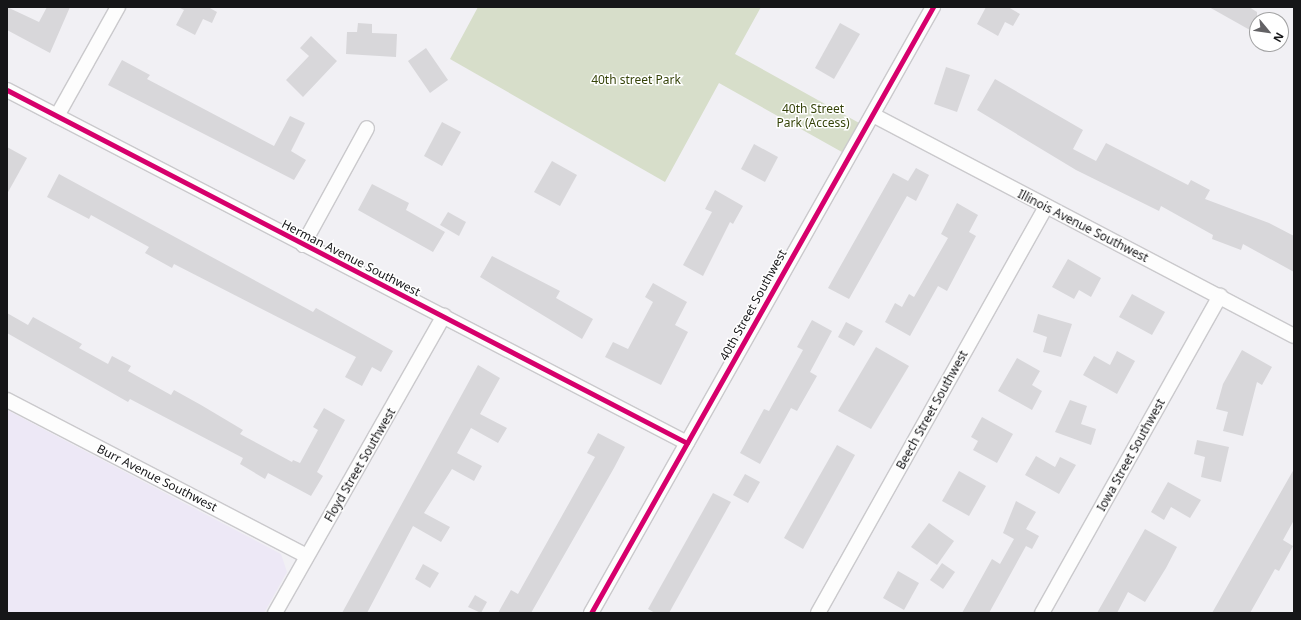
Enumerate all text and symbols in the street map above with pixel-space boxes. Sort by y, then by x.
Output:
north arrow [1249,12,1289,52]
text: N [1270,30,1288,45]
park label: 40th street Park [591,73,681,87]
park label: 40th Street Park (Access) [776,102,850,130]
street label: Illinois Avenue Southwest [1015,187,1151,265]
street label: Herman Avenue Southwest [279,217,423,299]
street label: 40th Street Southwest [717,247,789,363]
street label: Beech Street Southwest [893,348,971,472]
street label: Iowa Street Southwest [1094,396,1168,514]
street label: Floyd Street Southwest [322,406,398,524]
street label: Burr Avenue Southwest [95,441,219,515]

